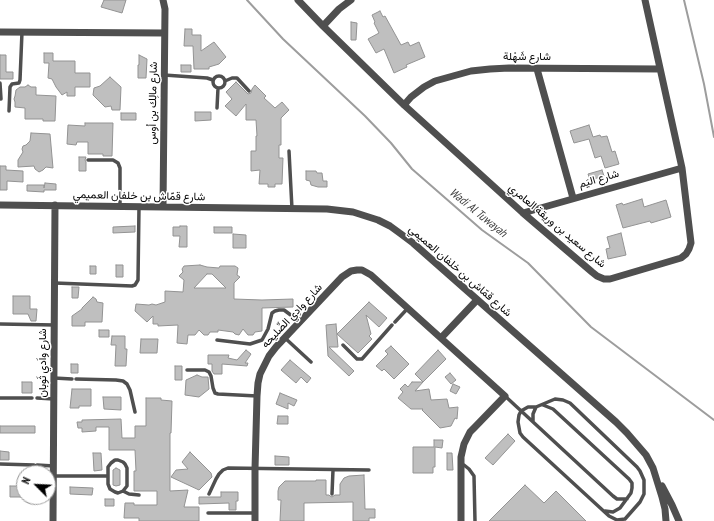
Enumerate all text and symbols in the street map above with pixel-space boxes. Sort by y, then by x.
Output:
street label: شارع شَهْلة [503,50,551,64]
street label: شارع مالِك بن أوس [146,62,160,144]
street label: شارع اليَم [577,167,621,191]
street label: شارع سعيد بن وريقة العامري [505,181,609,271]
water label: Wadi Al Tuwayah [446,185,510,241]
street label: شارع قمّاش بن خلفان العميمي [73,188,205,204]
street label: شارع قمّاش بن خلفان العميمي [406,223,514,319]
street label: شارع وادِي الصِّليحه [259,281,325,351]
street label: شارع واَدي ثَوبان [36,328,50,398]
north arrow [16,465,56,505]
text: N [18,475,34,486]

